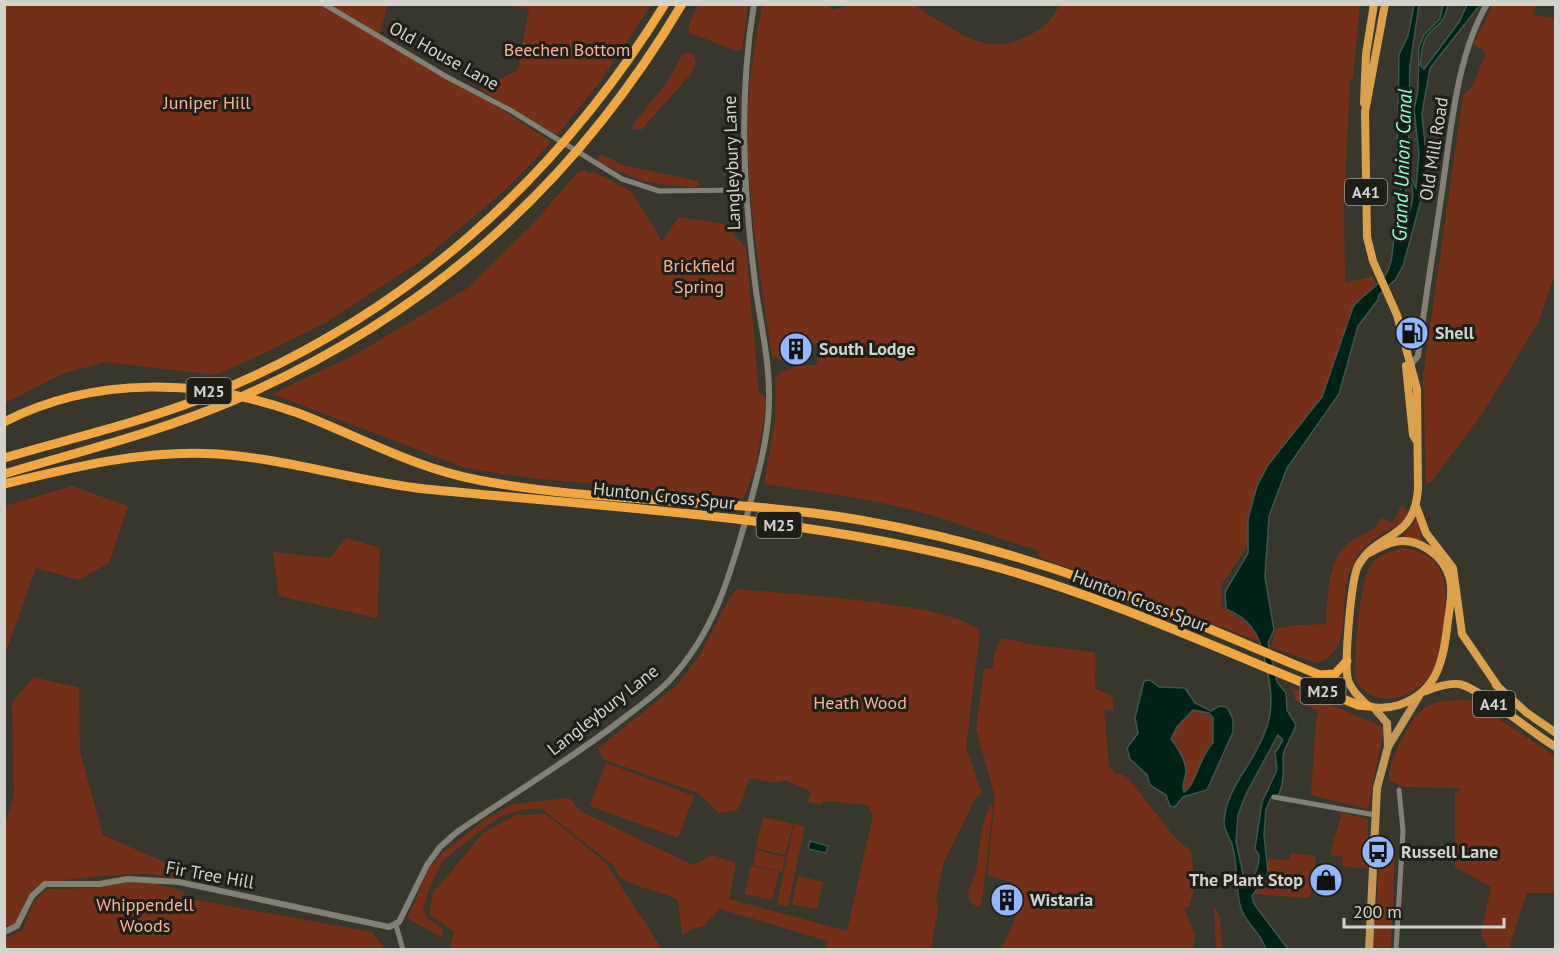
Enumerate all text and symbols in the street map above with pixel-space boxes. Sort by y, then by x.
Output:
street label: Old House Lane [385,16,503,95]
park label: Beechen Bottom [504,38,630,61]
water label: Grand Union Canal [1386,87,1418,242]
park label: Juniper Hill [163,91,251,114]
street label: Langleybury Lane [718,95,745,231]
street label: Old Mill Road [1414,95,1453,202]
road number: A41 [1345,179,1387,205]
park label: Brickfield Spring [663,254,735,298]
fuel station icon: Shell [1394,315,1430,351]
place label: Shell [1435,321,1475,344]
building icon: South Lodge [778,331,814,367]
place label: South Lodge [819,337,915,360]
road number: M25 [186,378,232,404]
street label: Hunton Cross Spur [592,477,736,514]
road number: M25 [756,512,802,538]
street label: Hunton Cross Spur [1069,564,1211,637]
street label: Langleybury Lane [543,659,663,760]
road number: M25 [1300,678,1346,704]
park label: Heath Wood [813,691,907,714]
road number: A41 [1473,691,1515,717]
bus stop icon: Russell Lane [1360,834,1396,870]
place label: Russell Lane [1401,840,1498,863]
street label: Fir Tree Hill [164,855,257,894]
shop icon: The Plant Stop [1308,862,1344,898]
place label: The Plant Stop [1189,868,1303,891]
building icon: Wistaria [989,882,1025,918]
place label: Wistaria [1030,888,1093,911]
scale bar [1344,891,1504,929]
park label: Whippendell Woods [96,893,194,937]
text: 200 m [1353,900,1402,923]

